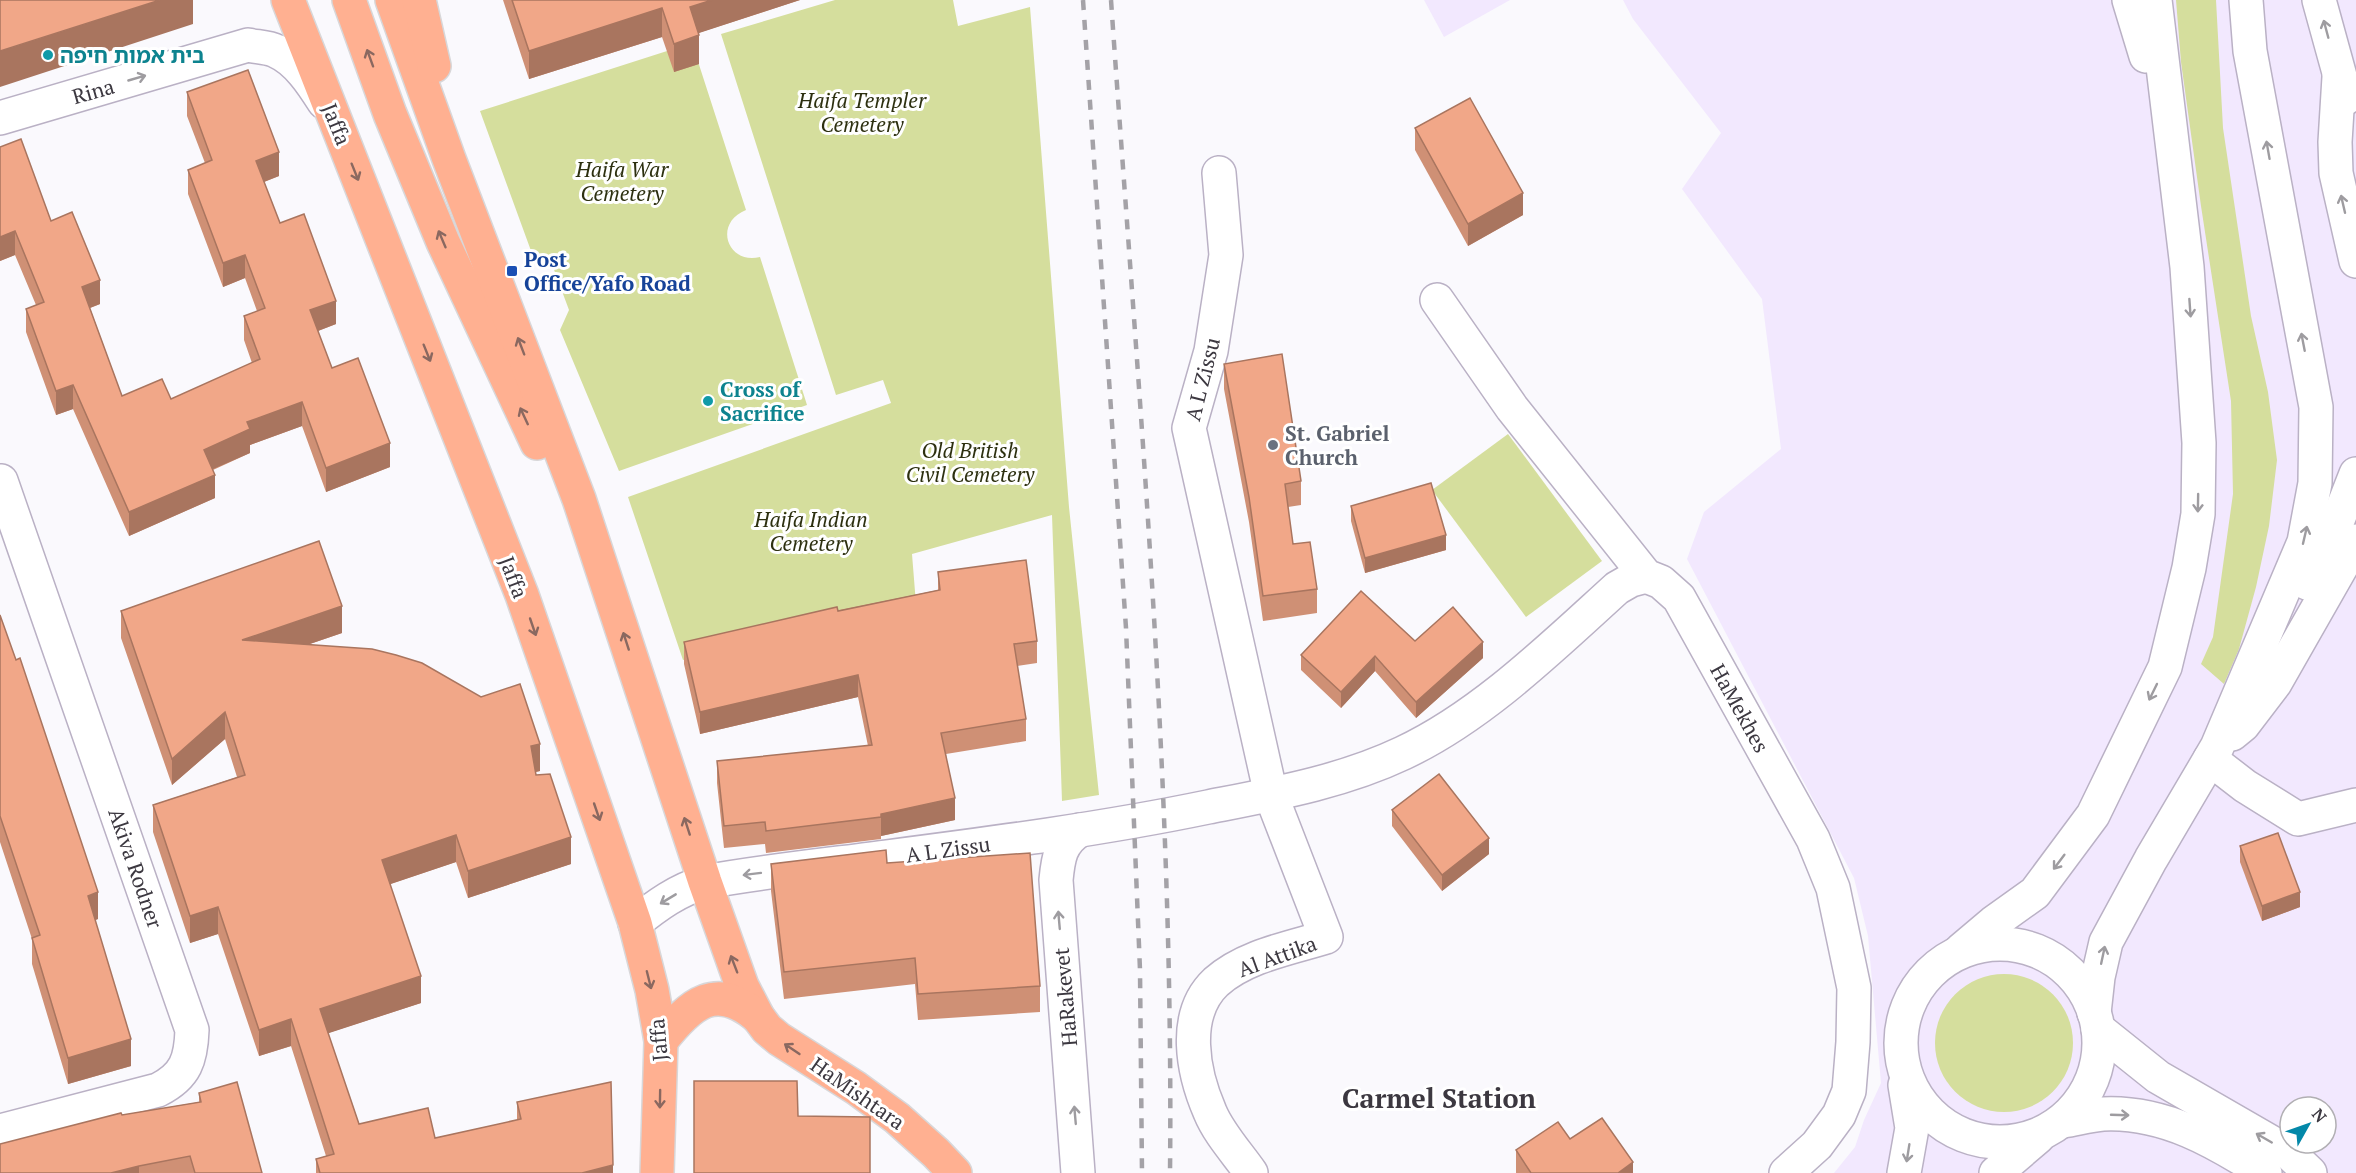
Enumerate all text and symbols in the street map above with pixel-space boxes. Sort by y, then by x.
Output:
one-way arrow [2320,20,2332,39]
place label: בית אמות חיפה [60,41,205,69]
marker: בית אמות חיפה [41,48,55,62]
one-way arrow [363,49,374,68]
street label: Rina [69,72,118,110]
one-way arrow [127,72,146,83]
park label: Haifa Templer Cemetery [797,86,927,138]
street label: Jaffa [316,99,358,149]
one-way arrow [2262,141,2273,161]
park label: Haifa War Cemetery [575,155,669,207]
one-way arrow [350,162,361,180]
one-way arrow [2337,195,2348,214]
one-way arrow [436,231,447,249]
place label: Post Office/Yafo Road [524,245,691,297]
marker: Post Office/Yafo Road [505,264,519,278]
one-way arrow [2185,298,2196,318]
one-way arrow [2297,333,2308,352]
street label: A L Zissu [1178,334,1226,424]
one-way arrow [514,337,525,356]
one-way arrow [422,343,433,362]
place label: Cross of Sacrifice [720,375,805,427]
marker: Cross of Sacrifice [701,394,715,408]
one-way arrow [518,408,529,426]
place label: St. Gabriel Church [1285,419,1389,471]
park label: Old British Civil Cemetery [906,436,1035,488]
marker: St. Gabriel Church [1266,438,1280,452]
one-way arrow [2192,493,2204,513]
park label: Haifa Indian Cemetery [753,505,868,557]
one-way arrow [2300,525,2312,544]
street label: Jaffa [493,552,535,602]
one-way arrow [528,618,539,636]
one-way arrow [620,632,631,651]
street label: HaMekhes [1704,659,1776,757]
one-way arrow [2147,682,2159,700]
one-way arrow [592,802,603,821]
street label: Akiva Rodner [102,804,170,932]
one-way arrow [681,817,692,836]
street label: A L Zissu [904,829,992,869]
one-way arrow [2052,853,2065,869]
one-way arrow [742,869,762,880]
one-way arrow [660,893,677,905]
one-way arrow [1053,911,1064,931]
street label: Al Attika [1234,929,1321,983]
street label: HaRakevet [1047,946,1083,1048]
one-way arrow [2098,946,2109,965]
one-way arrow [727,955,738,974]
one-way arrow [644,970,656,989]
street label: Jaffa [642,1017,674,1063]
one-way arrow [785,1043,801,1055]
street label: HaMishtara [805,1050,911,1136]
district label: Carmel Station [1342,1080,1537,1116]
one-way arrow [654,1089,666,1109]
north arrow [2278,1095,2338,1155]
text: N [2307,1104,2332,1127]
one-way arrow [1069,1105,1080,1125]
one-way arrow [2110,1109,2130,1120]
one-way arrow [2256,1132,2273,1144]
one-way arrow [1902,1143,1913,1162]

